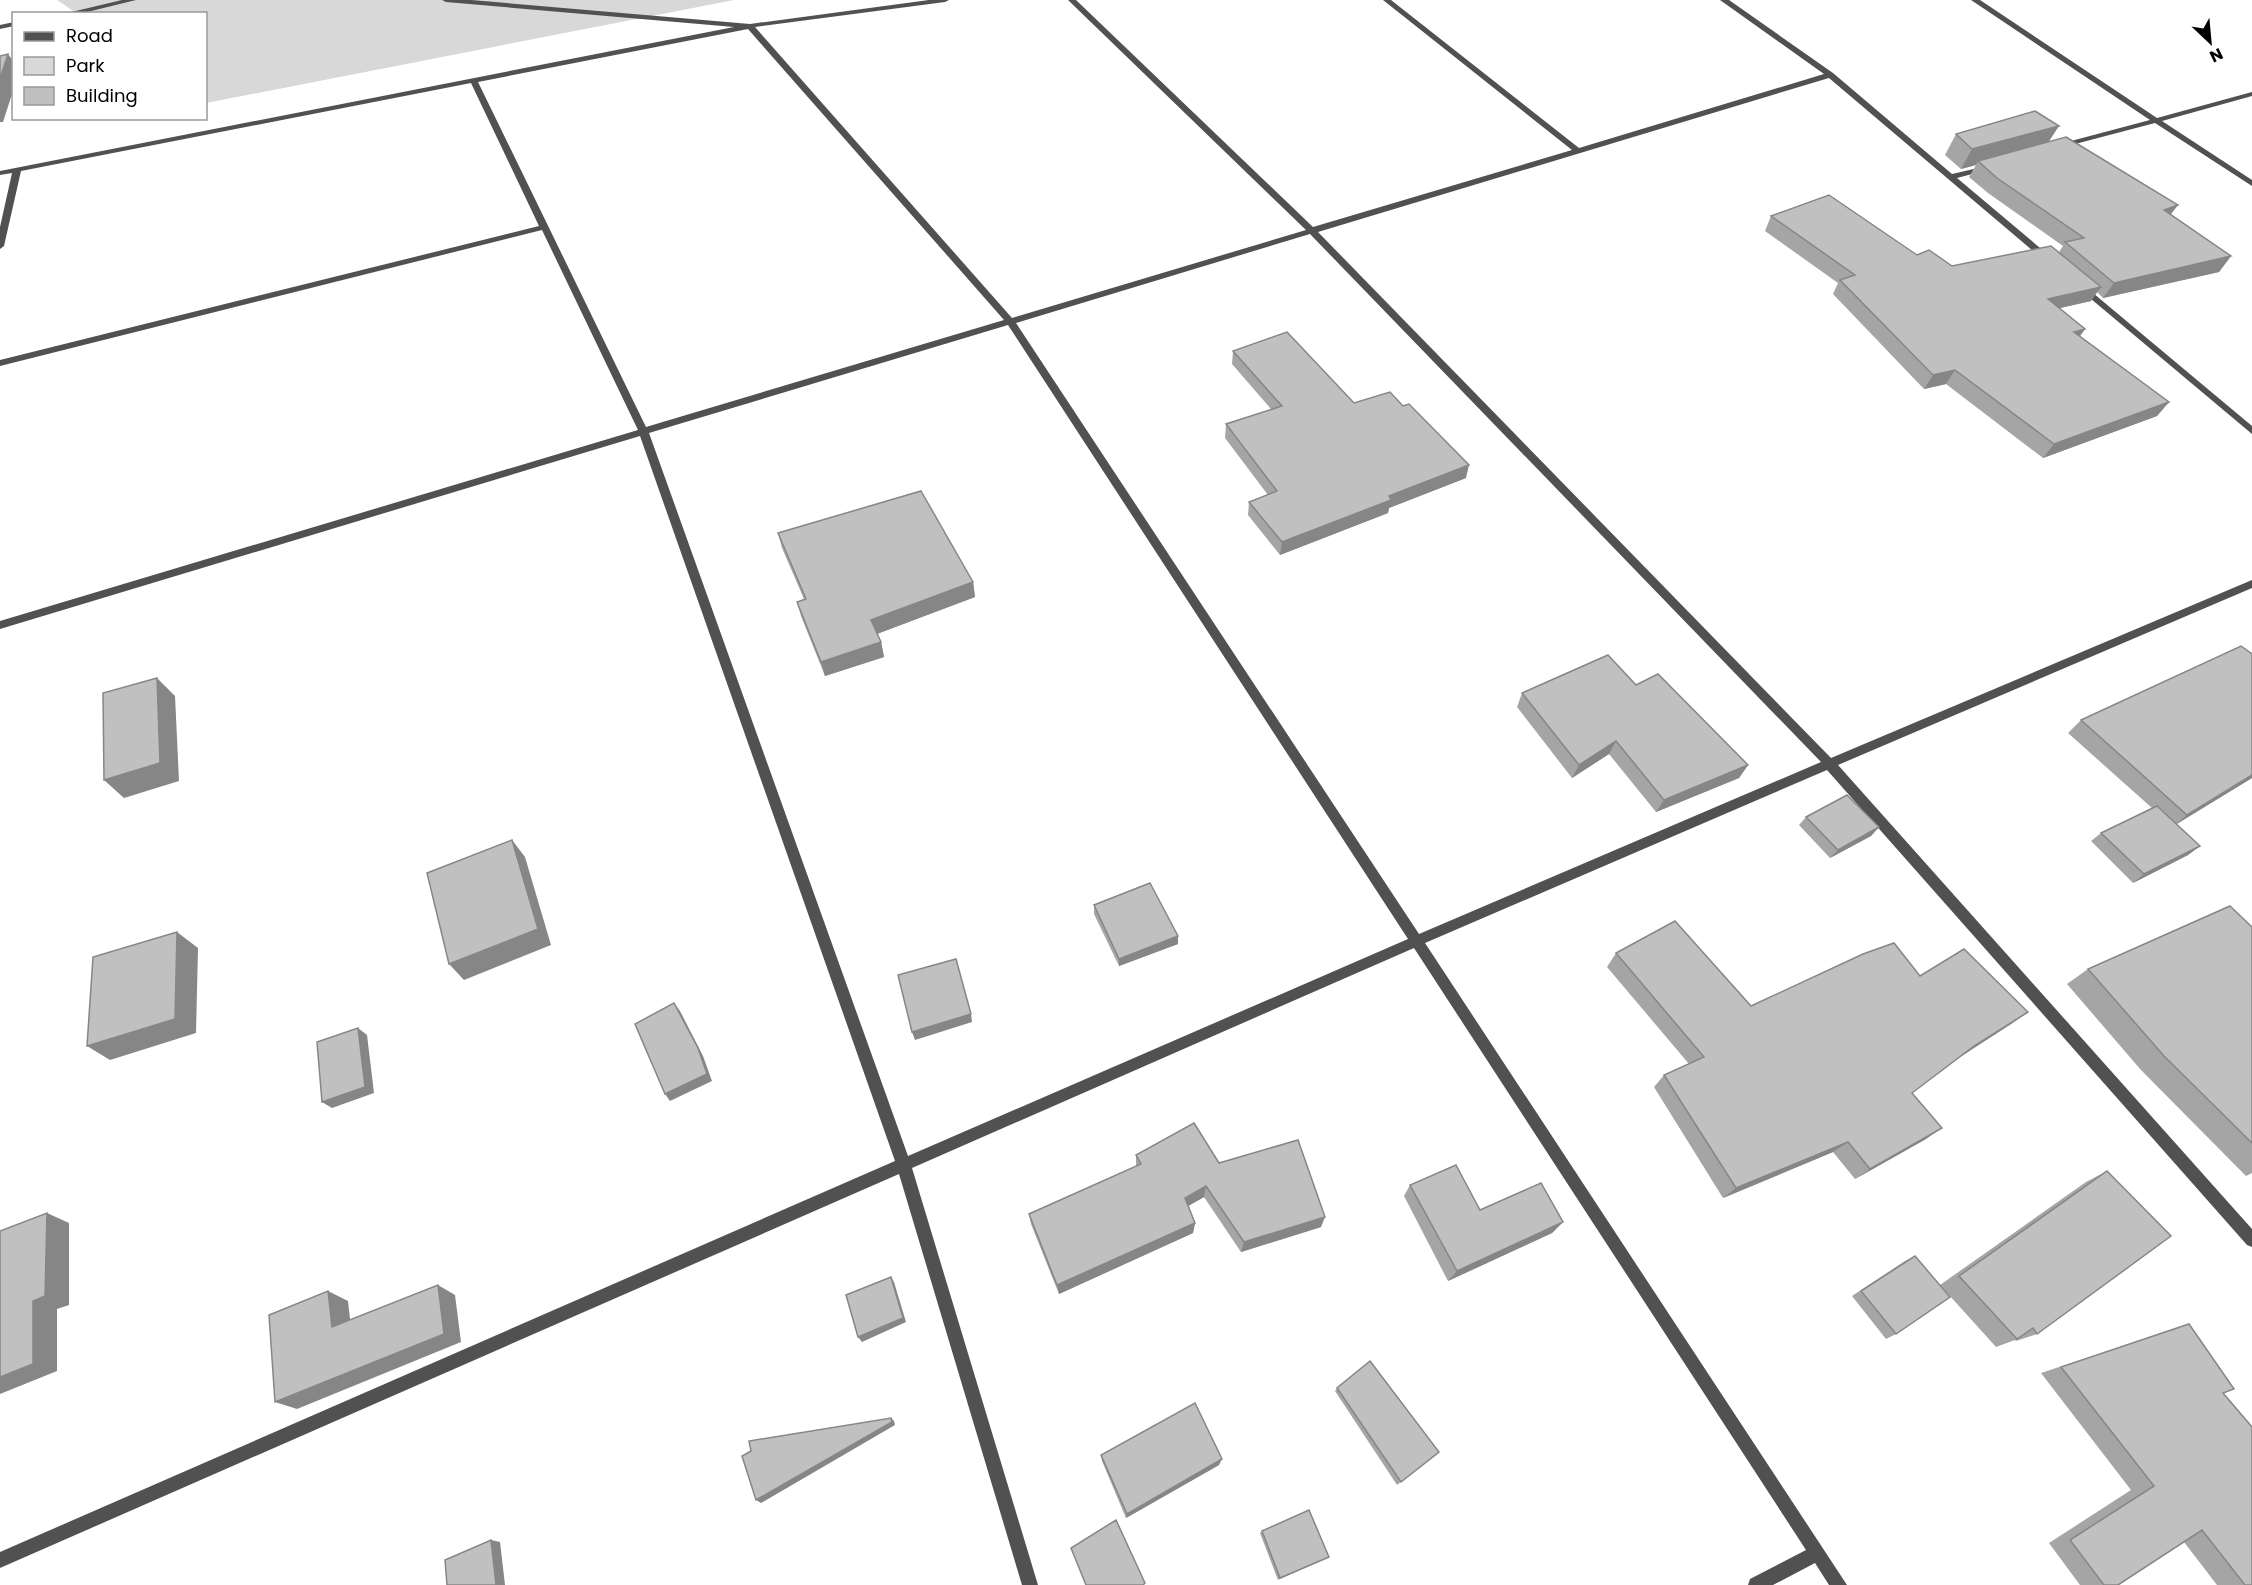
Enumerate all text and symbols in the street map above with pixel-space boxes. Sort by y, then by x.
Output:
legend [12,12,207,120]
north arrow [2180,12,2240,72]
text: Road [66,23,113,48]
text: N [2206,42,2227,68]
text: Park [66,53,105,78]
text: Building [66,83,138,108]

